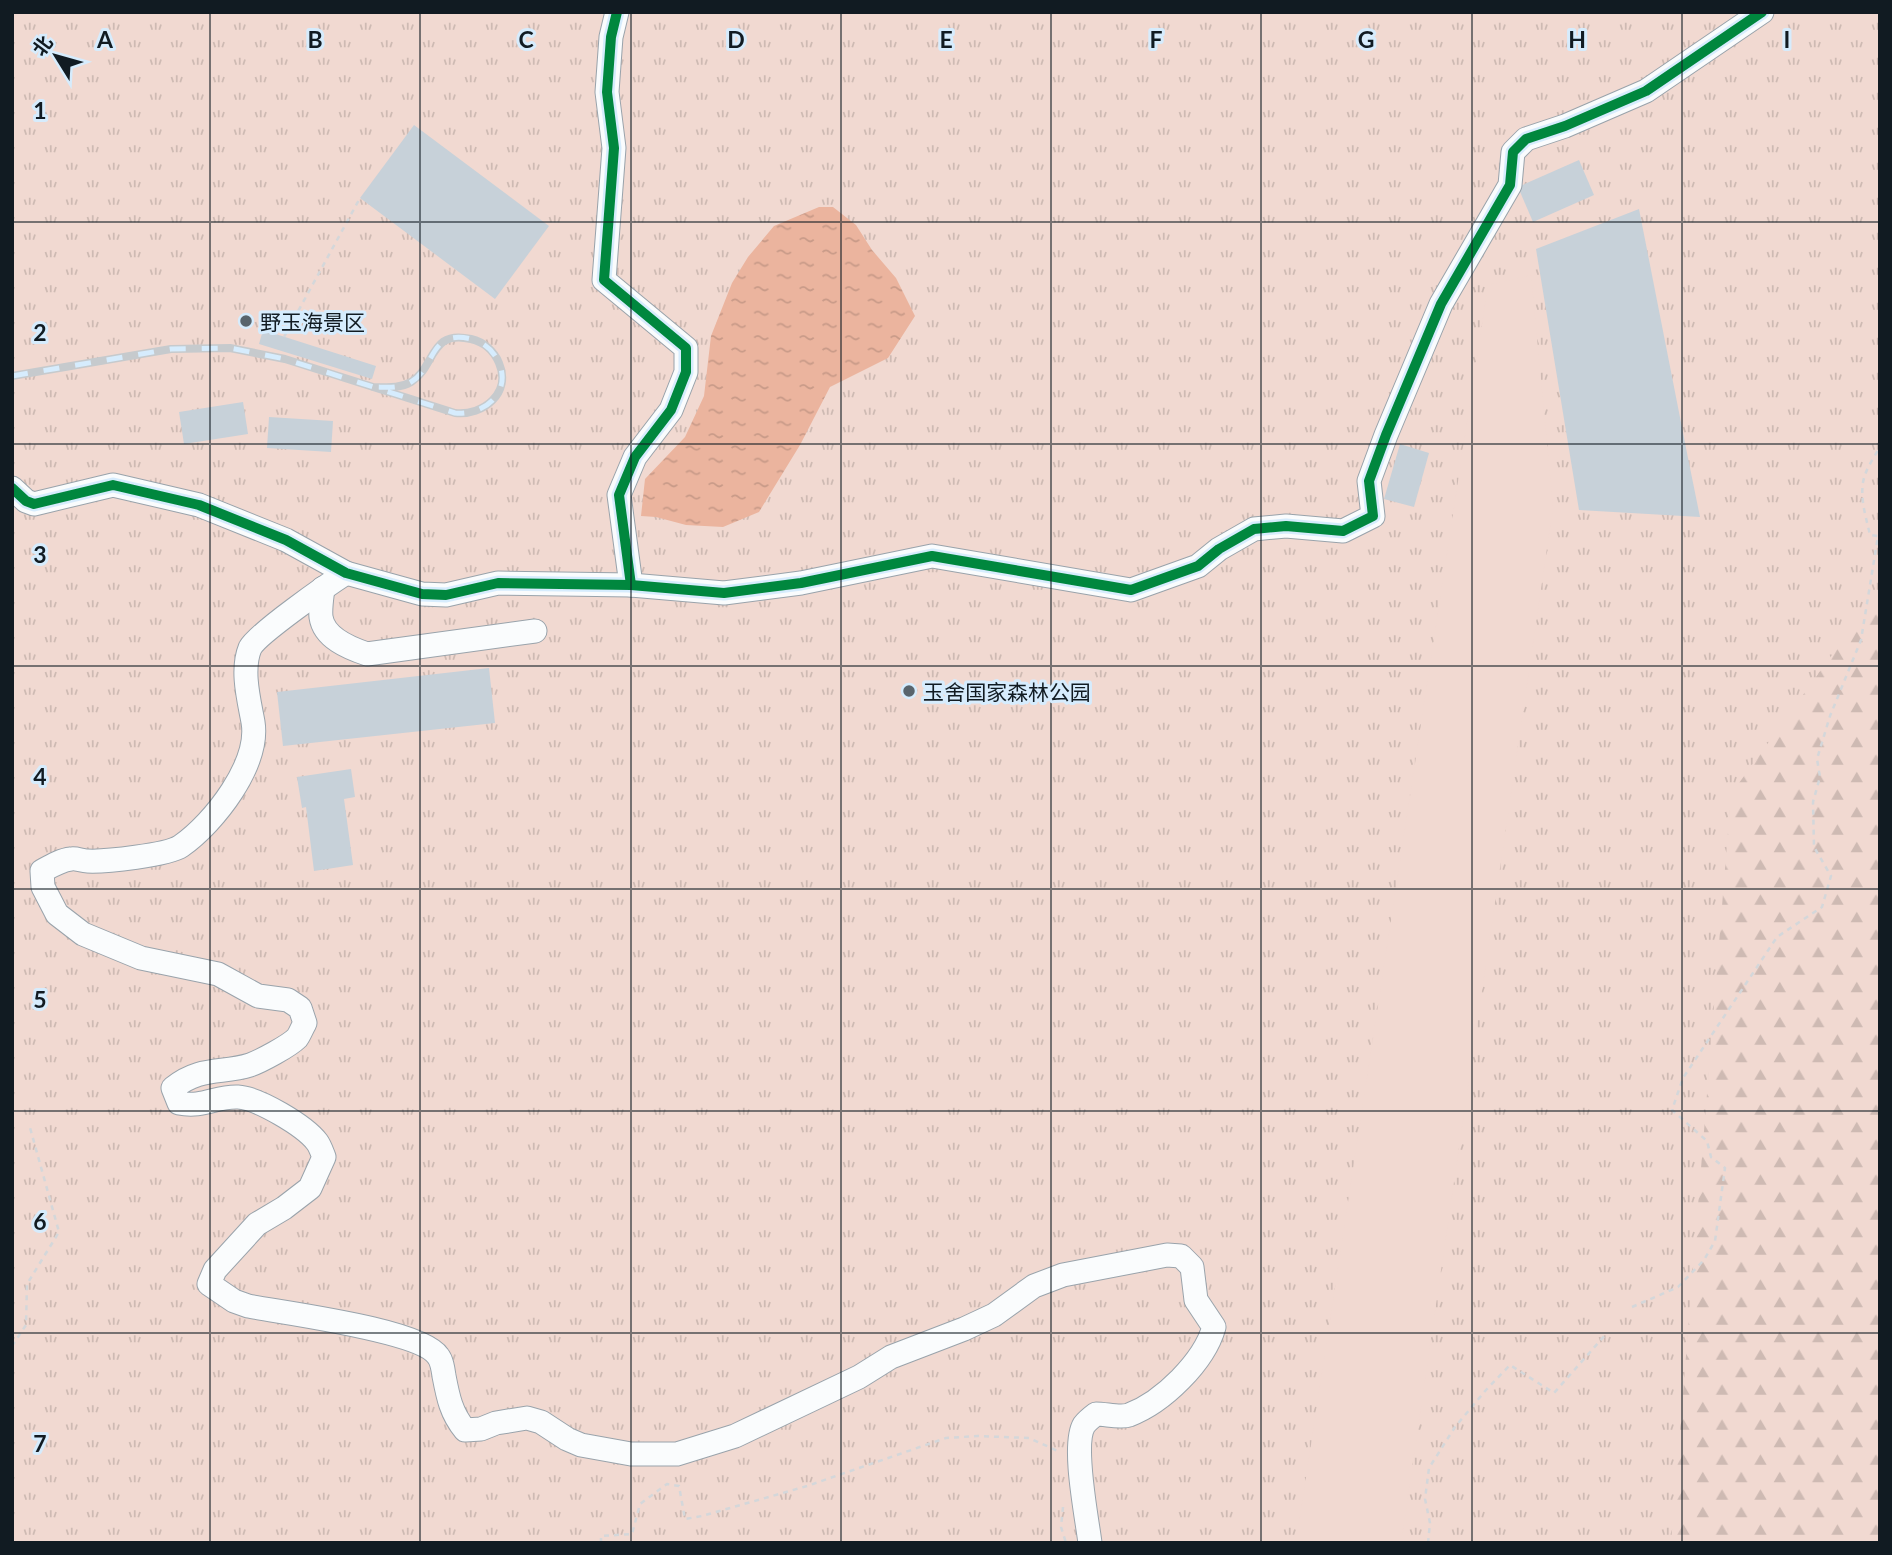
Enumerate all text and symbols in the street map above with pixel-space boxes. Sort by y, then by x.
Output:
north arrow [21,21,91,91]
text: A [96,25,114,53]
text: B [307,25,323,53]
text: C [518,25,534,53]
text: D [727,25,745,53]
text: E [939,25,953,53]
text: F [1149,25,1163,53]
text: G [1358,25,1374,53]
text: H [1568,25,1586,53]
text: I [1784,25,1790,53]
text: 北 [27,31,57,60]
text: 1 [33,96,47,124]
place label: 野玉海景区 [260,309,365,334]
marker: 野玉海景区 [238,313,254,329]
text: 2 [33,318,47,346]
text: 3 [33,540,47,568]
place label: 玉舍国家森林公园 [923,679,1091,704]
marker: 玉舍国家森林公园 [901,683,917,699]
text: 4 [33,762,47,790]
text: 5 [33,985,47,1013]
text: 6 [33,1207,47,1235]
text: 7 [33,1429,47,1457]

